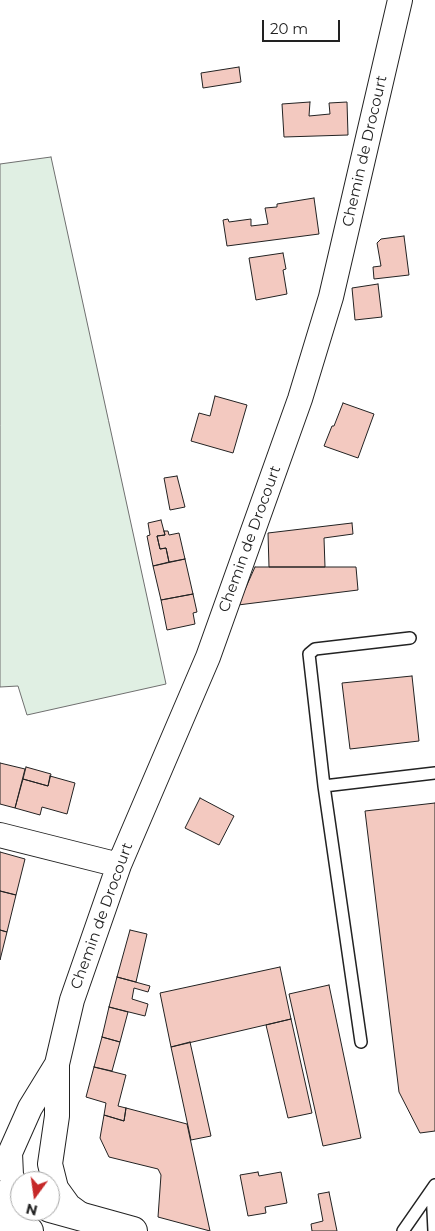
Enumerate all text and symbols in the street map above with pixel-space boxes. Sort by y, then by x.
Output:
scale bar [265,10,342,42]
text: 20 m [270,19,308,38]
street label: Chemin de Drocourt [339,74,391,228]
street label: Chemin de Drocourt [215,463,285,615]
street label: Chemin de Drocourt [67,840,137,992]
north arrow [10,1171,60,1221]
text: N [24,1199,39,1220]

